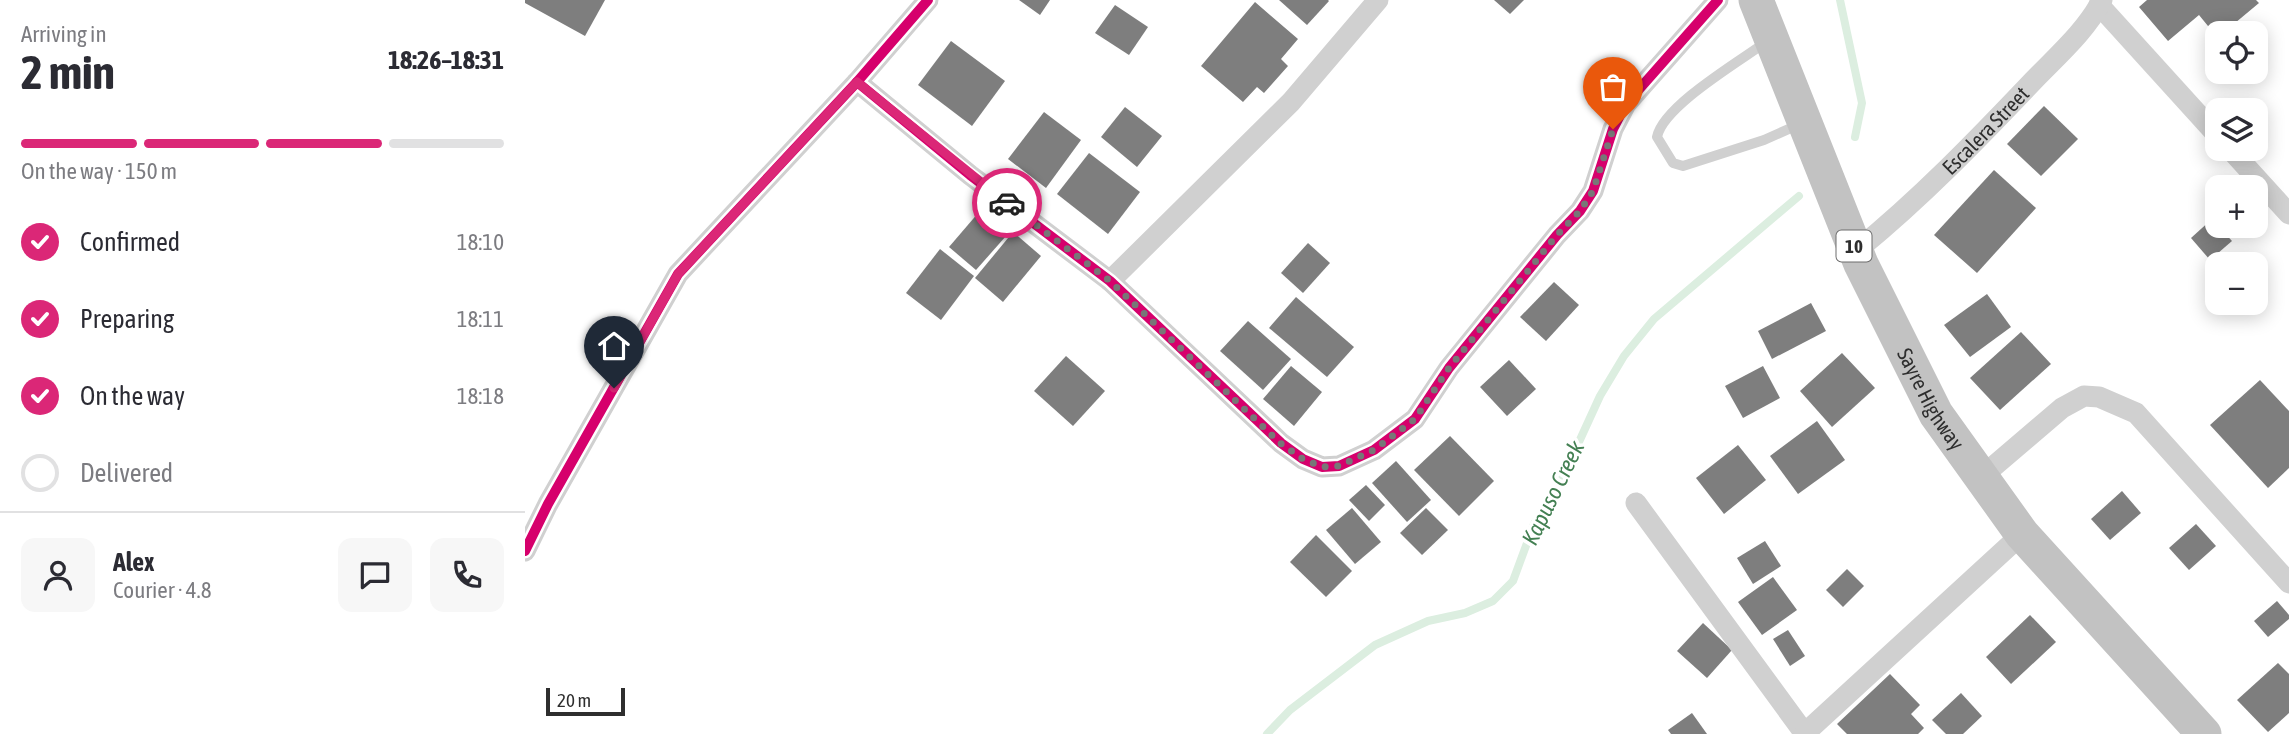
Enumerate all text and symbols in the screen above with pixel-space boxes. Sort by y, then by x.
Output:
text: Arriving in [21,21,107,47]
map controls [2205,21,2268,315]
button: locate [2205,21,2268,84]
text: 18:26–18:31 [388,45,504,75]
text: 2 min [21,46,115,99]
pin [1583,57,1643,129]
icon: bag [1594,68,1632,106]
street label: Escalera Street [1937,81,2033,179]
button: layers [2205,98,2268,161]
text: On the way · 150 m [21,158,177,184]
courier [972,168,1042,238]
button: + [2205,175,2268,238]
icon: car [988,184,1026,222]
icon: check [21,223,59,261]
text: Confirmed [80,227,180,257]
text: 18:10 [457,229,504,255]
road number: 10 [1837,230,1871,262]
button: − [2205,252,2268,315]
icon: check [21,300,59,338]
text: Preparing [80,304,174,334]
text: 18:11 [457,306,504,332]
pin [584,316,644,388]
icon: home [595,327,633,365]
street label: Sayre Highway [1893,344,1970,454]
icon: check [21,377,59,415]
text: On the way [80,381,185,411]
text: 18:18 [457,383,504,409]
water label: Kapuso Creek [1517,436,1590,549]
text: Delivered [80,458,173,488]
button: person [21,538,95,612]
button: chat [338,538,412,612]
button: phone [430,538,504,612]
text: Alex [113,547,154,577]
text: Courier · 4.8 [113,577,212,603]
scale bar [546,685,625,717]
text: 20 m [557,689,591,711]

